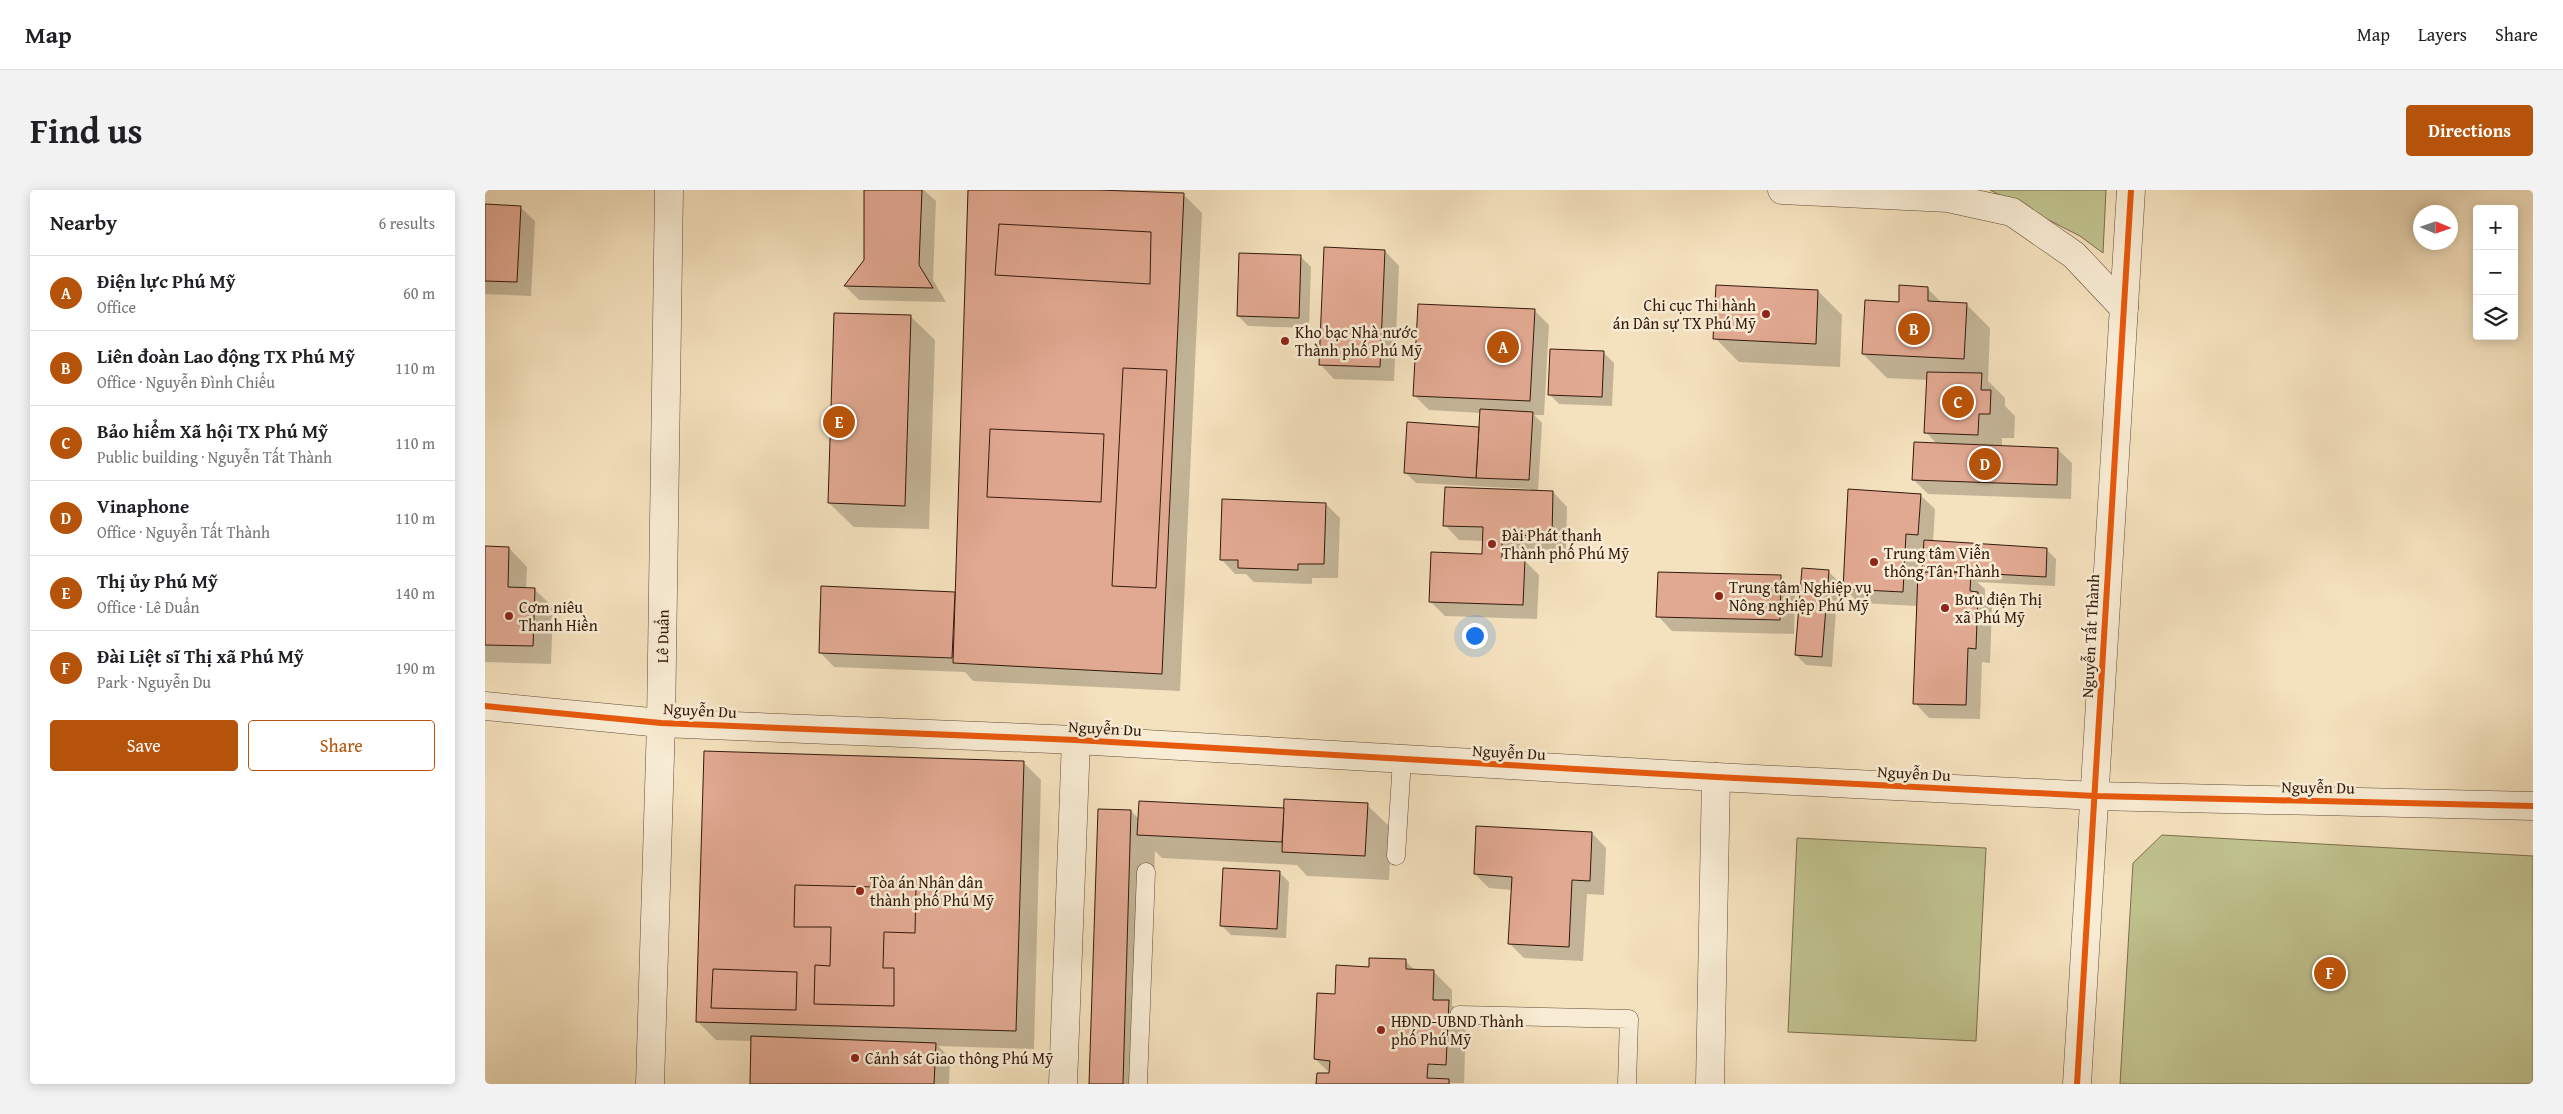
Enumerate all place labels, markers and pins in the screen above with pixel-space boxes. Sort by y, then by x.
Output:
place label: Chi cục Thi hành án Dân sự TX Phú Mỹ [1613,293,1756,335]
marker: Chi cục Thi hành án Dân sự TX Phú Mỹ [1760,308,1772,320]
pin: B [1898,310,1930,348]
place label: Kho bạc Nhà nước Thành phố Phú Mỹ [1295,320,1422,362]
pin: A [1487,328,1519,366]
marker: Kho bạc Nhà nước Thành phố Phú Mỹ [1279,335,1291,347]
pin: C [1942,383,1974,421]
pin: E [823,403,855,441]
pin: D [1969,445,2001,483]
place label: Đài Phát thanh Thành phố Phú Mỹ [1502,523,1629,565]
marker: Đài Phát thanh Thành phố Phú Mỹ [1486,538,1498,550]
place label: Trung tâm Viễn thông Tân Thành [1884,541,2000,583]
marker: Trung tâm Viễn thông Tân Thành [1868,556,1880,568]
place label: Trung tâm Nghiệp vụ Nông nghiệp Phú Mỹ [1729,575,1872,617]
place label: Bưu điện Thị xã Phú Mỹ [1955,587,2042,629]
marker: Trung tâm Nghiệp vụ Nông nghiệp Phú Mỹ [1713,590,1725,602]
place label: Cơm niêu Thanh Hiền [519,595,598,637]
marker: Bưu điện Thị xã Phú Mỹ [1939,602,1951,614]
marker: Cơm niêu Thanh Hiền [503,610,515,622]
place label: Tòa án Nhân dân thành phố Phú Mỹ [870,870,994,912]
marker: Tòa án Nhân dân thành phố Phú Mỹ [854,885,866,897]
pin: F [2314,954,2346,992]
place label: HĐND-UBND Thành phố Phú Mỹ [1391,1009,1524,1051]
marker: HĐND-UBND Thành phố Phú Mỹ [1375,1024,1387,1036]
place label: Cảnh sát Giao thông Phú Mỹ [865,1046,1053,1070]
marker: Cảnh sát Giao thông Phú Mỹ [849,1052,861,1064]

